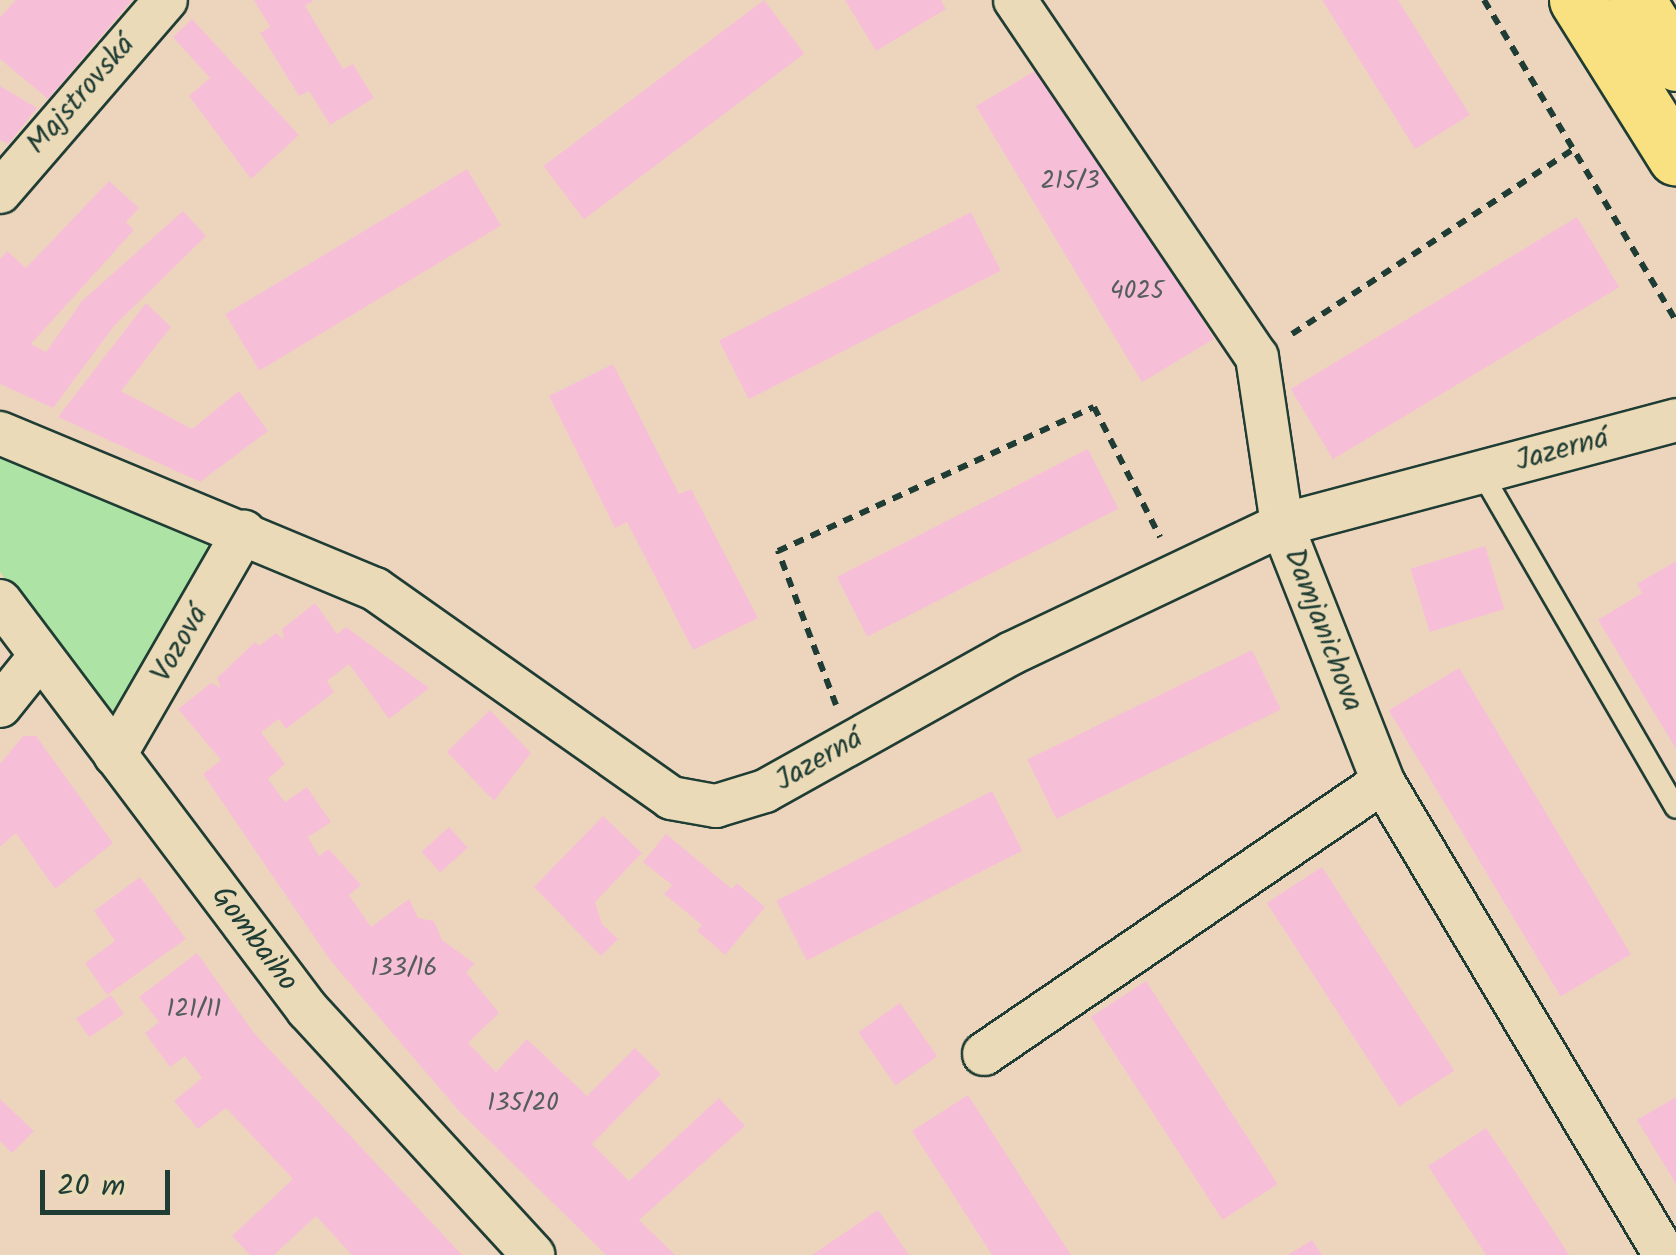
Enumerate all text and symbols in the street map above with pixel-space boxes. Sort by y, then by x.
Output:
street label: Majstrovská [19,28,143,162]
house number: 215/3 [1041,166,1099,196]
house number: 4025 [1110,276,1164,306]
street label: Jazerná [1512,420,1612,480]
street label: Damjanichova [1275,543,1371,717]
street label: Vozová [144,599,216,689]
street label: Jazerná [769,721,869,799]
street label: Gombaiho [203,879,305,999]
house number: 133/16 [371,953,437,983]
house number: 121/11 [167,994,221,1024]
house number: 135/20 [487,1088,559,1118]
scale bar [45,1150,175,1212]
text: 20 m [57,1163,125,1211]

